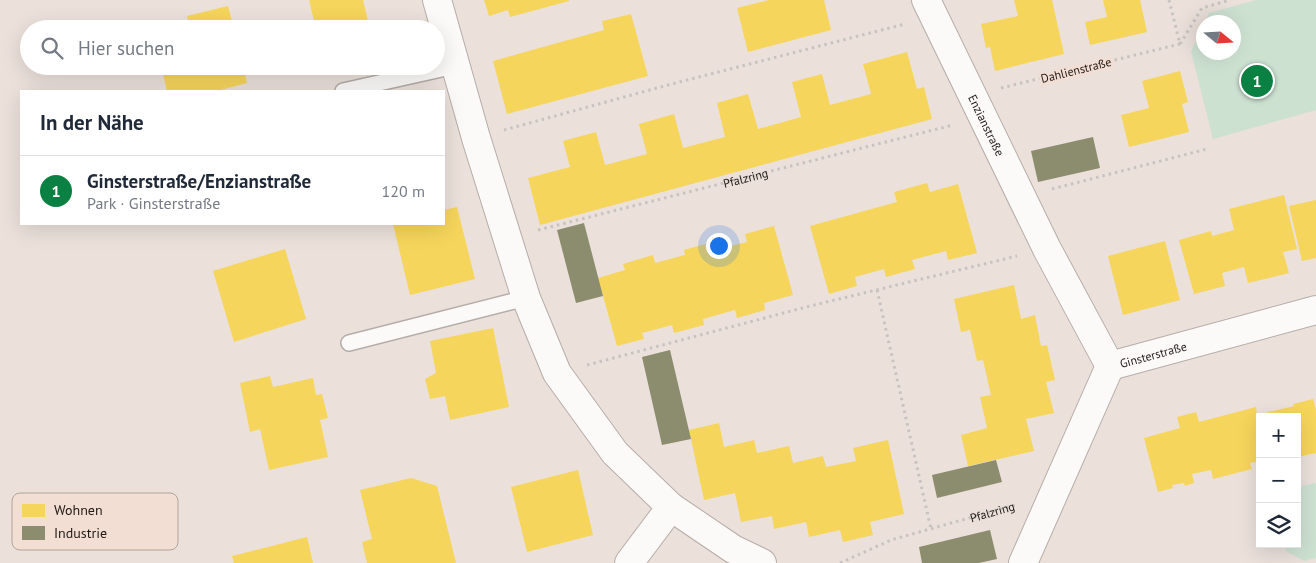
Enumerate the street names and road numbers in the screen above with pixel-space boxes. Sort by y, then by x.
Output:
street label: Dahlienstraße [1039,54,1113,86]
street label: Enzianstraße [965,92,1008,158]
street label: Pfalzring [721,165,769,190]
street label: Ginsterstraße [1118,338,1188,371]
street label: Pfalzring [968,498,1016,525]

